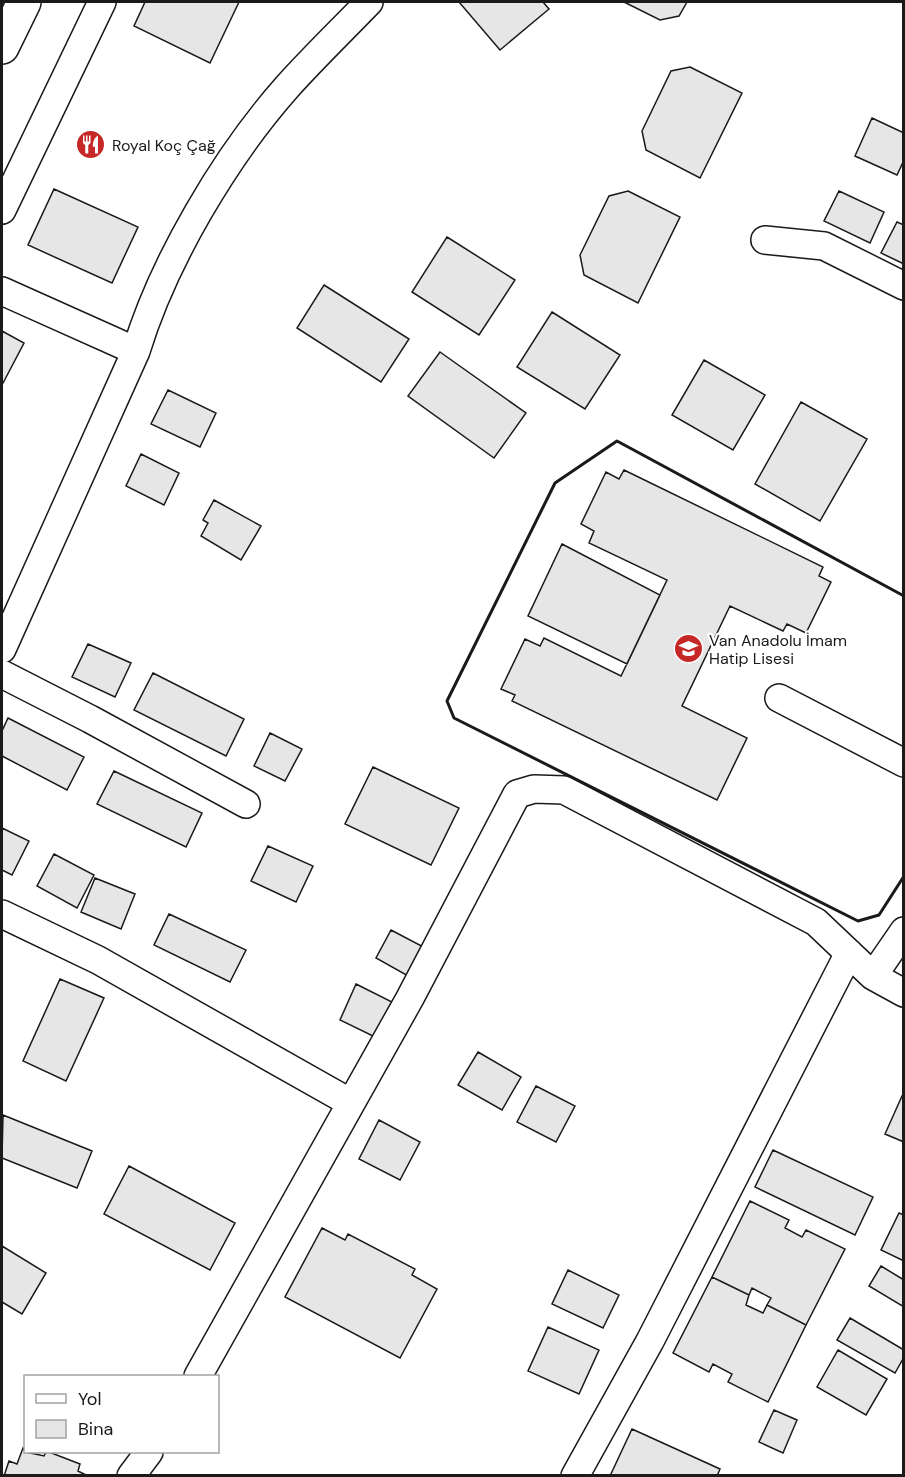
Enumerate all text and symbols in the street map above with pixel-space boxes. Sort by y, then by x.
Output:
restaurant icon: Royal Koç Çağ [75,129,107,161]
place label: Royal Koç Çağ [112,135,216,156]
place label: Van Anadolu İmam Hatip Lisesi [709,630,847,669]
school or university icon: Van Anadolu İmam Hatip Lisesi [672,633,704,665]
legend [24,1375,219,1453]
text: Yol [78,1387,102,1411]
text: Bina [78,1417,113,1441]

